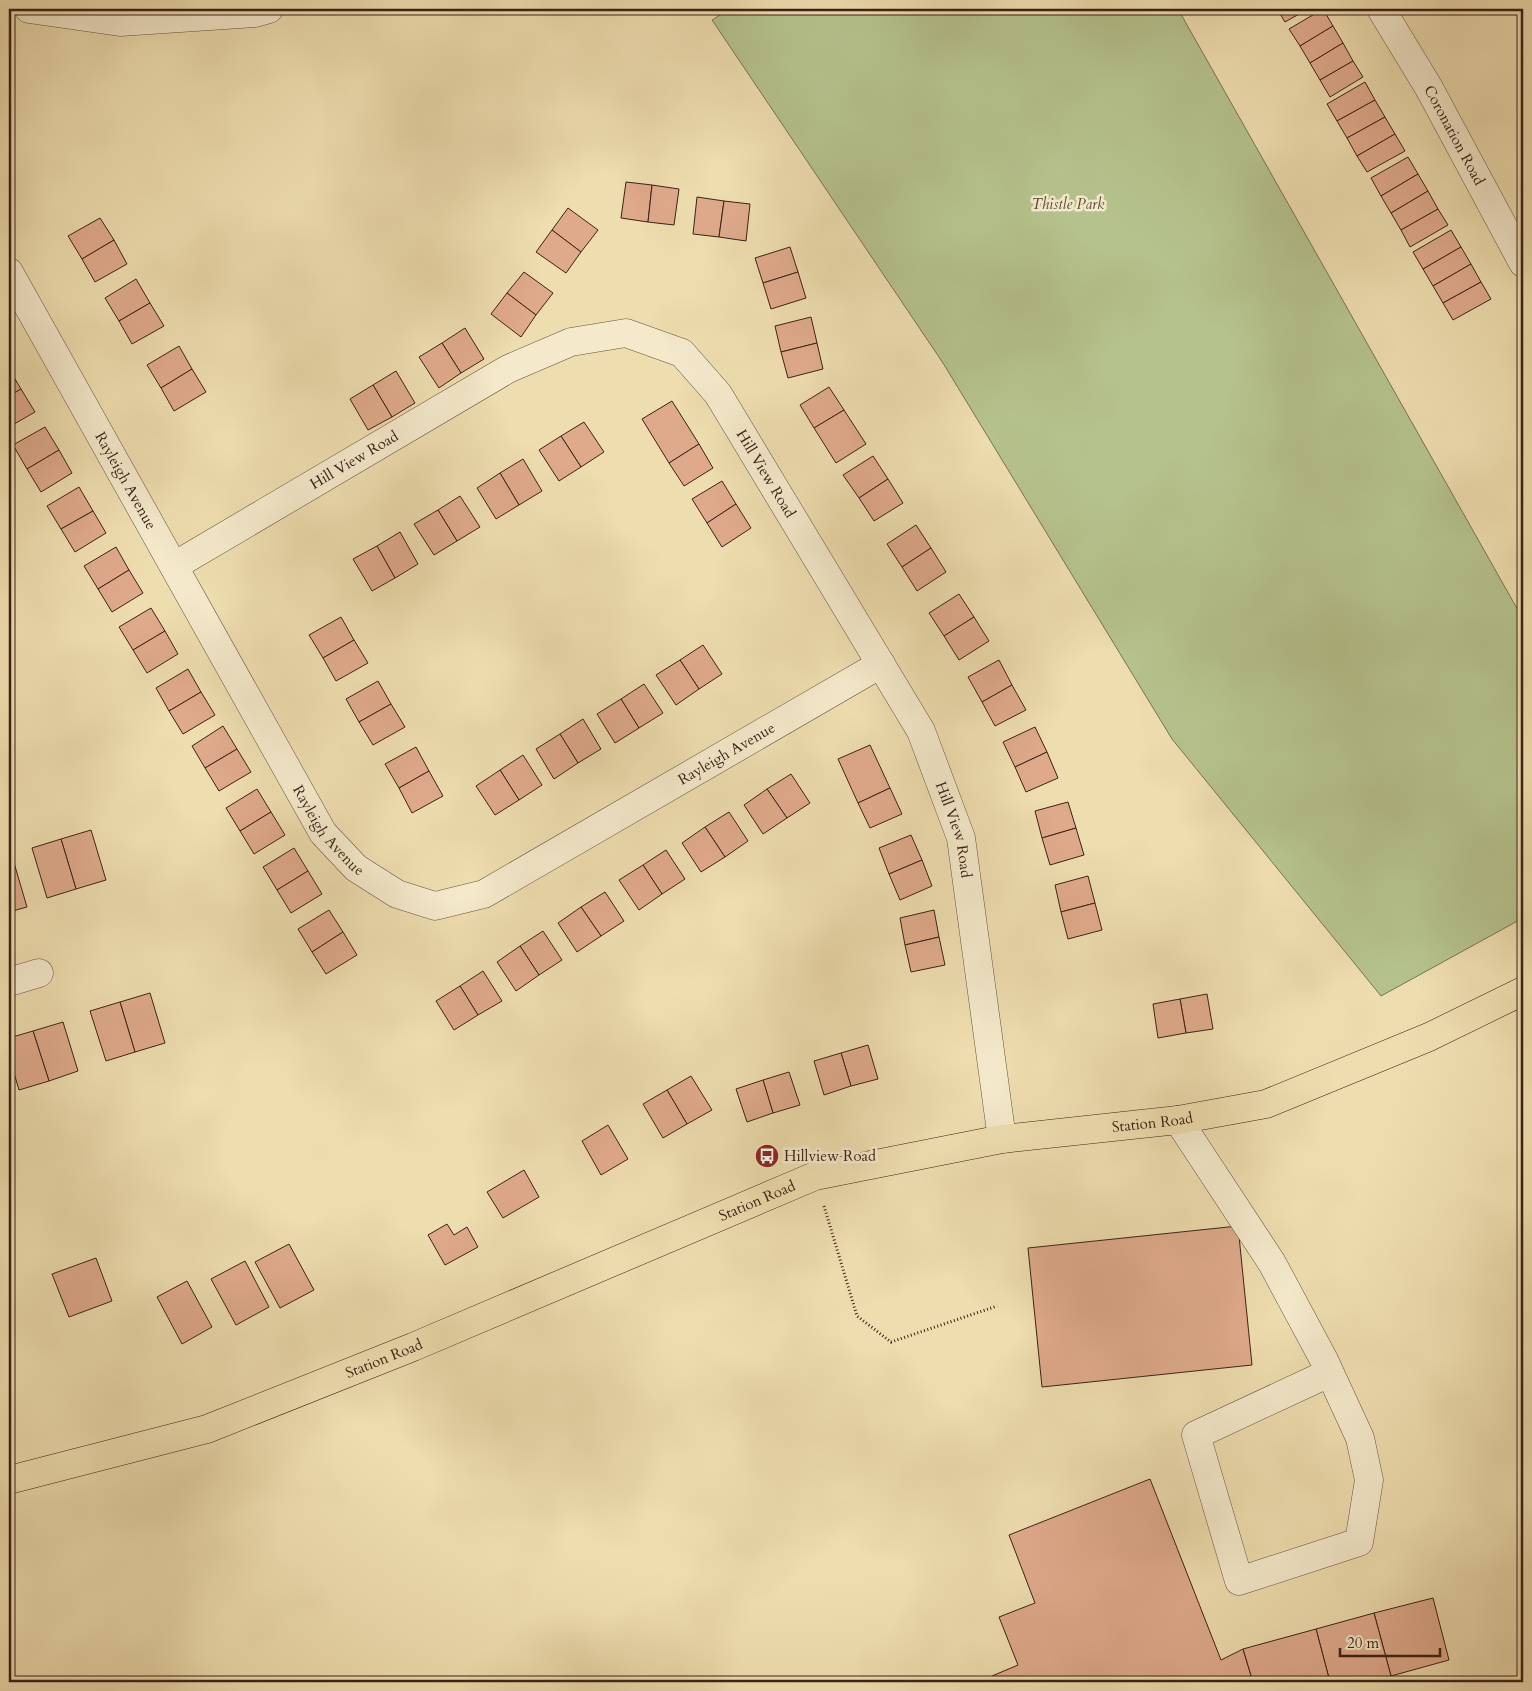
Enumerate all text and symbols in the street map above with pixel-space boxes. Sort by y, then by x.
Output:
street label: Coronation Road [1419,82,1489,189]
park label: Thistle Park [1031,194,1105,214]
street label: Hill View Road [306,426,402,494]
street label: Hill View Road [732,426,800,521]
street label: Rayleigh Avenue [90,428,161,533]
street label: Rayleigh Avenue [674,717,779,790]
street label: Hill View Road [931,779,976,879]
street label: Rayleigh Avenue [288,782,368,881]
street label: Station Road [1111,1107,1195,1137]
bus stop icon: Hillview Road [754,1143,780,1169]
place label: Hillview Road [784,1146,876,1166]
street label: Station Road [716,1176,798,1226]
street label: Station Road [343,1334,426,1383]
scale bar [1340,1626,1440,1658]
text: 20 m [1347,1633,1379,1653]

